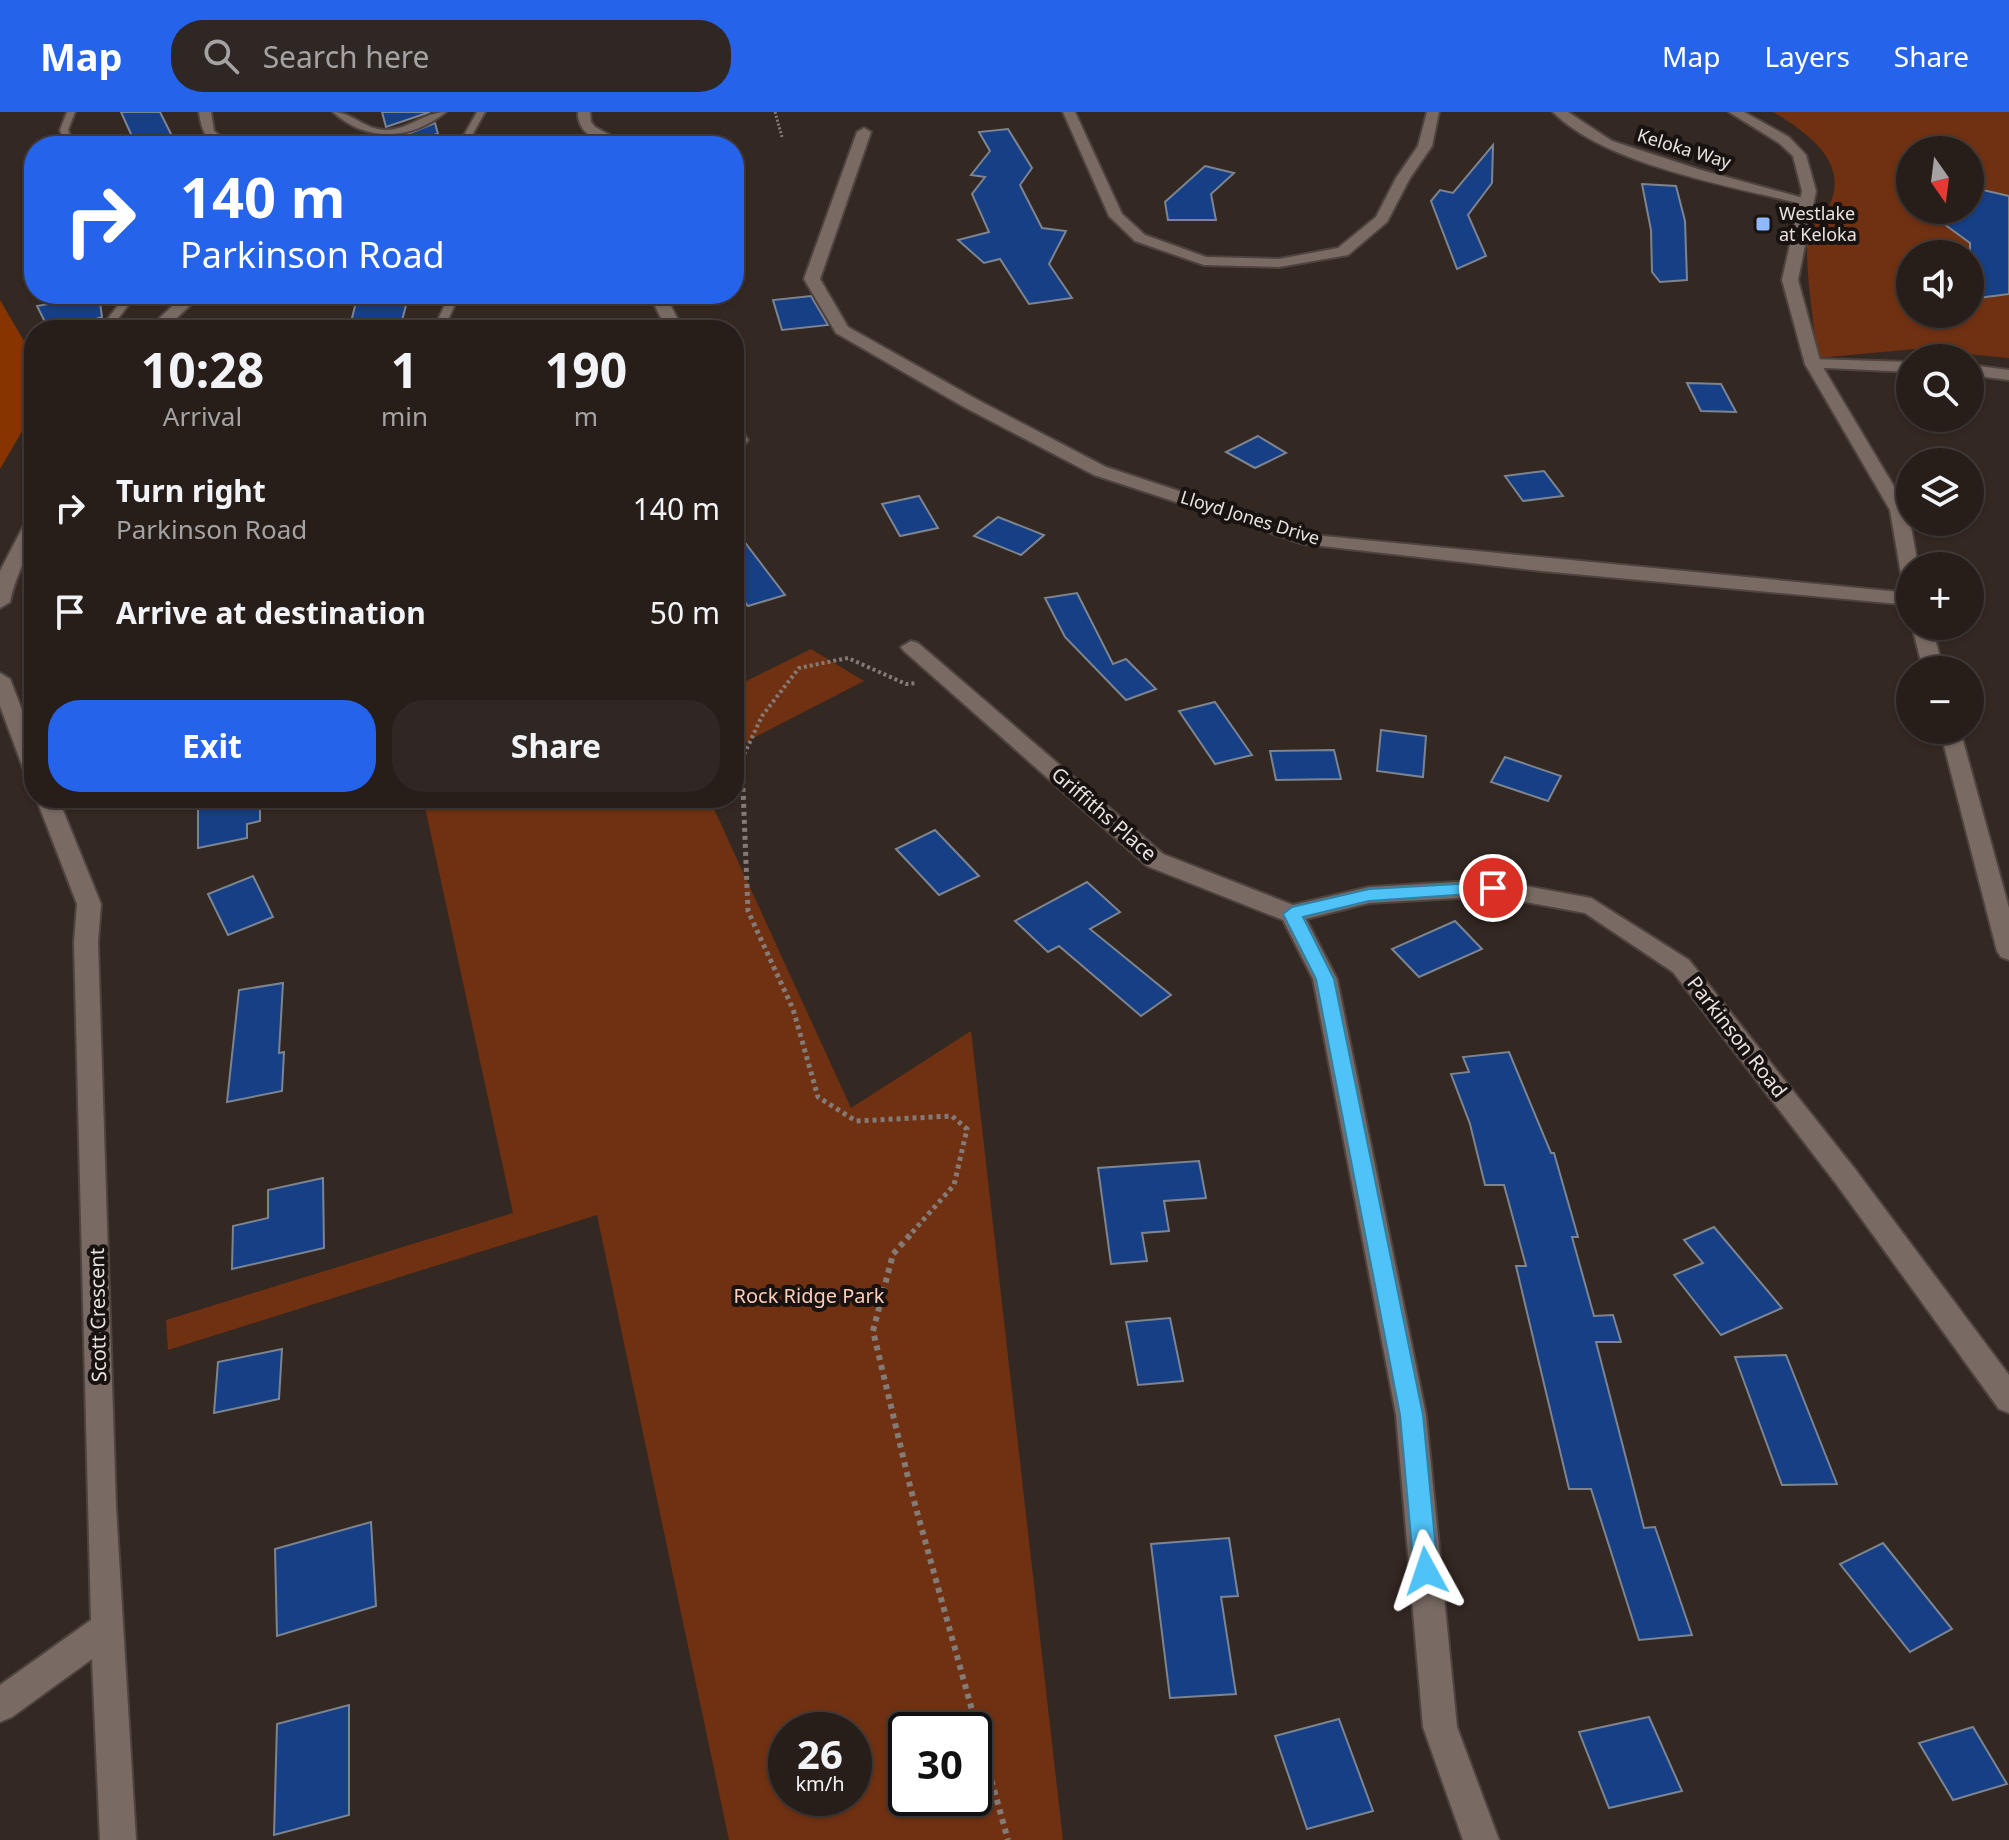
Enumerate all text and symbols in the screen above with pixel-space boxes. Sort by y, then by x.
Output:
search box [171,20,731,92]
text: Map [40,30,123,82]
icon: search [199,34,243,78]
text: Search here [263,36,430,77]
text: Map [1662,37,1720,75]
text: Layers [1764,37,1850,75]
text: Share [1894,37,1969,75]
street label: Keloka Way [1634,122,1735,174]
north arrow [1896,136,1984,224]
map controls [1896,136,1984,744]
text: 140 m [180,158,345,234]
icon: right [48,168,152,272]
place label: Westlake at Keloka [1779,201,1857,246]
marker: Westlake at Keloka [1754,215,1772,233]
text: Parkinson Road [180,230,445,279]
button: sound [1896,240,1984,328]
text: 10:28 [141,337,264,402]
text: 1 [391,337,418,402]
text: 190 [545,337,627,402]
button: search [1896,344,1984,432]
text: Arrival [163,398,242,434]
text: min [381,398,428,434]
text: m [574,398,598,434]
button: layers [1896,448,1984,536]
text: Turn right [116,470,266,511]
street label: Lloyd Jones Drive [1178,484,1323,550]
icon: right [48,486,92,530]
text: 140 m [633,488,720,529]
text: Parkinson Road [116,511,307,547]
button: + [1896,552,1984,640]
icon: arrive [48,590,92,634]
text: Arrive at destination [116,592,426,633]
text: 50 m [650,592,720,633]
button: − [1896,656,1984,744]
button: Exit [48,700,376,792]
button: Share [392,700,720,792]
street label: Griffiths Place [1046,761,1162,867]
pin [1459,854,1527,922]
icon: arrive [1471,866,1515,910]
street label: Parkinson Road [1681,970,1793,1103]
street label: Scott Crescent [83,1248,112,1382]
park label: Rock Ridge Park [734,1282,885,1309]
position arrow [1384,1529,1468,1613]
speed limit sign: 30 [888,1712,992,1816]
text: 26 [797,1726,843,1781]
text: km/h [795,1770,845,1797]

